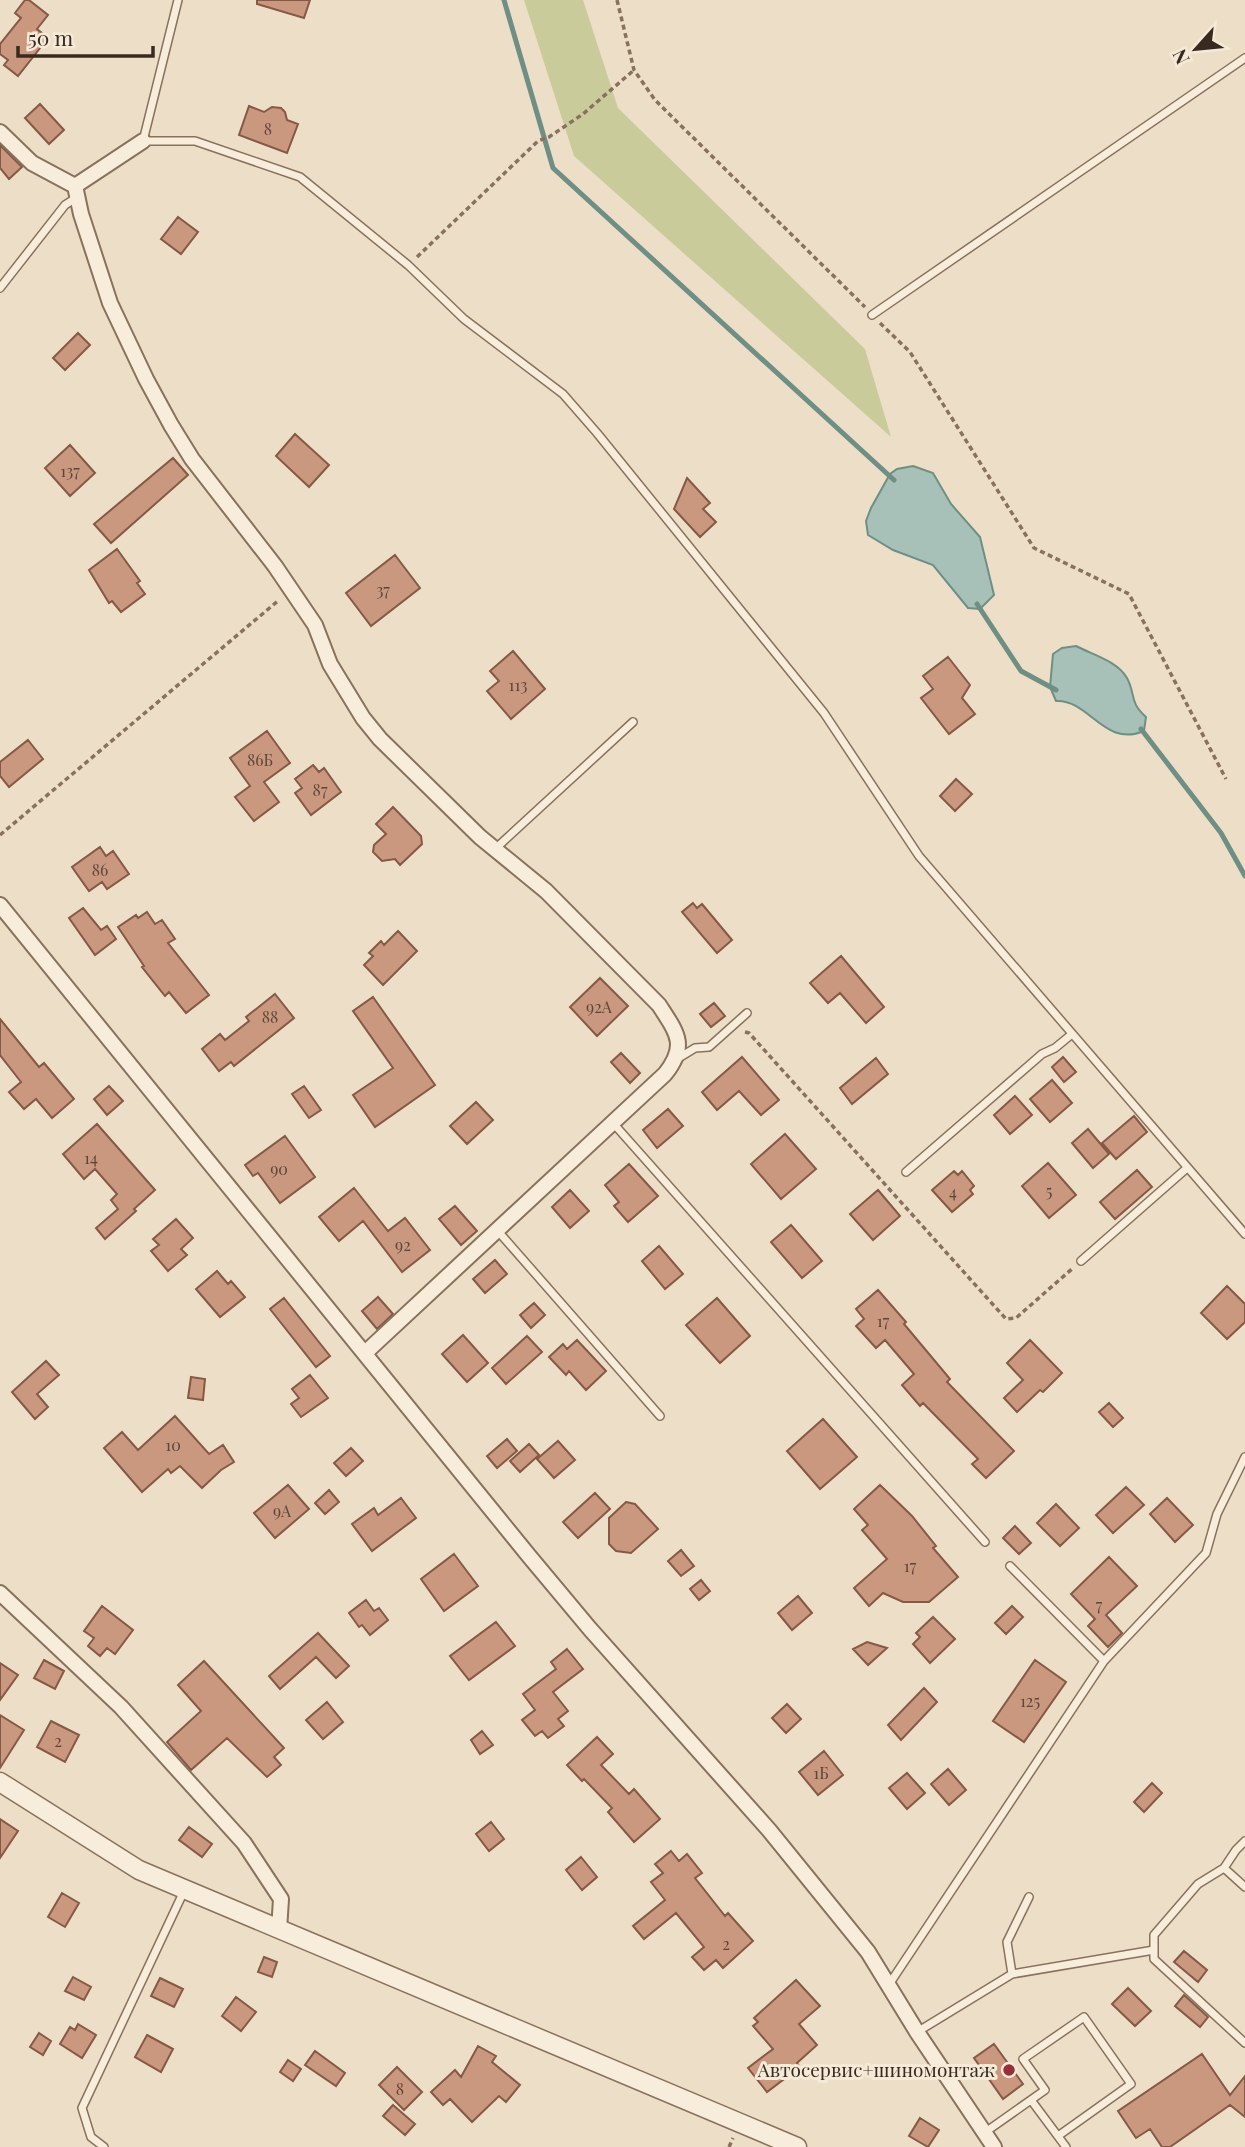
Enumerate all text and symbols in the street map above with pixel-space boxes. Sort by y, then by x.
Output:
scale bar [18,14,152,58]
north arrow [1161,14,1231,84]
text: 50 m [28,23,74,51]
text: N [1165,45,1195,69]
house number: 8 [264,118,272,139]
house number: 137 [60,460,80,481]
house number: 37 [376,579,390,600]
house number: 113 [509,674,527,695]
house number: 86Б [247,749,273,770]
house number: 87 [313,779,328,800]
house number: 86 [92,859,108,880]
house number: 92А [586,996,613,1017]
house number: 88 [262,1006,278,1027]
house number: 14 [84,1147,98,1168]
house number: 90 [270,1158,288,1179]
house number: 5 [1046,1180,1052,1201]
house number: 4 [949,1181,957,1202]
house number: 92 [395,1234,411,1255]
house number: 17 [877,1310,890,1331]
house number: 10 [165,1434,181,1455]
house number: 9А [273,1500,292,1521]
house number: 17 [904,1555,917,1576]
house number: 7 [1096,1594,1103,1615]
house number: 125 [1020,1690,1040,1711]
house number: 2 [54,1730,62,1751]
house number: 1Б [813,1762,829,1783]
house number: 2 [722,1933,730,1954]
place label: Автосервис+шиномонтаж [757,2056,995,2082]
marker: Автосервис+шиномонтаж [1001,2062,1017,2078]
house number: 8 [396,2078,404,2099]

